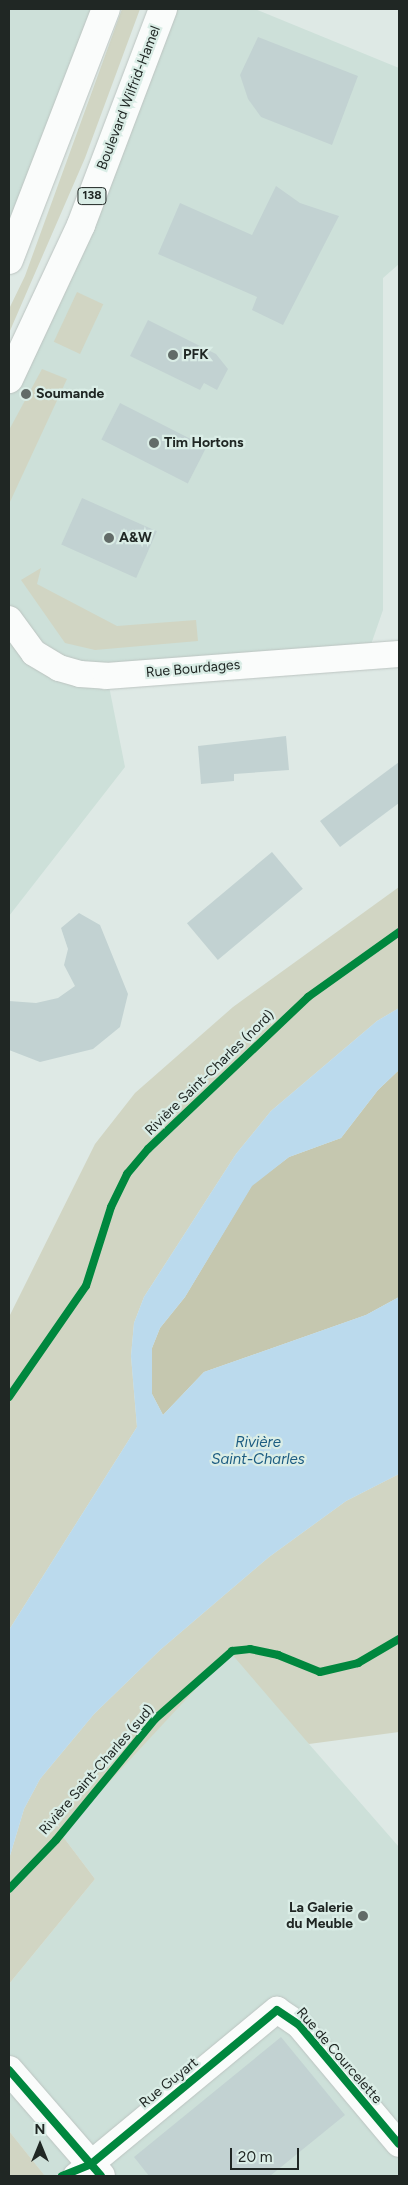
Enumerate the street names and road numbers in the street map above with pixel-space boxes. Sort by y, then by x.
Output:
street label: Boulevard Wilfrid-Hamel [94,24,164,172]
road number: 138 [77,187,107,206]
street label: Rue Bourdages [145,657,241,681]
street label: Rivière Saint-Charles (nord) [142,1007,278,1139]
street label: Rivière Saint-Charles (sud) [36,1702,158,1838]
street label: Rue de Courcelette [293,2004,385,2108]
street label: Rue Guyart [136,2054,202,2112]

